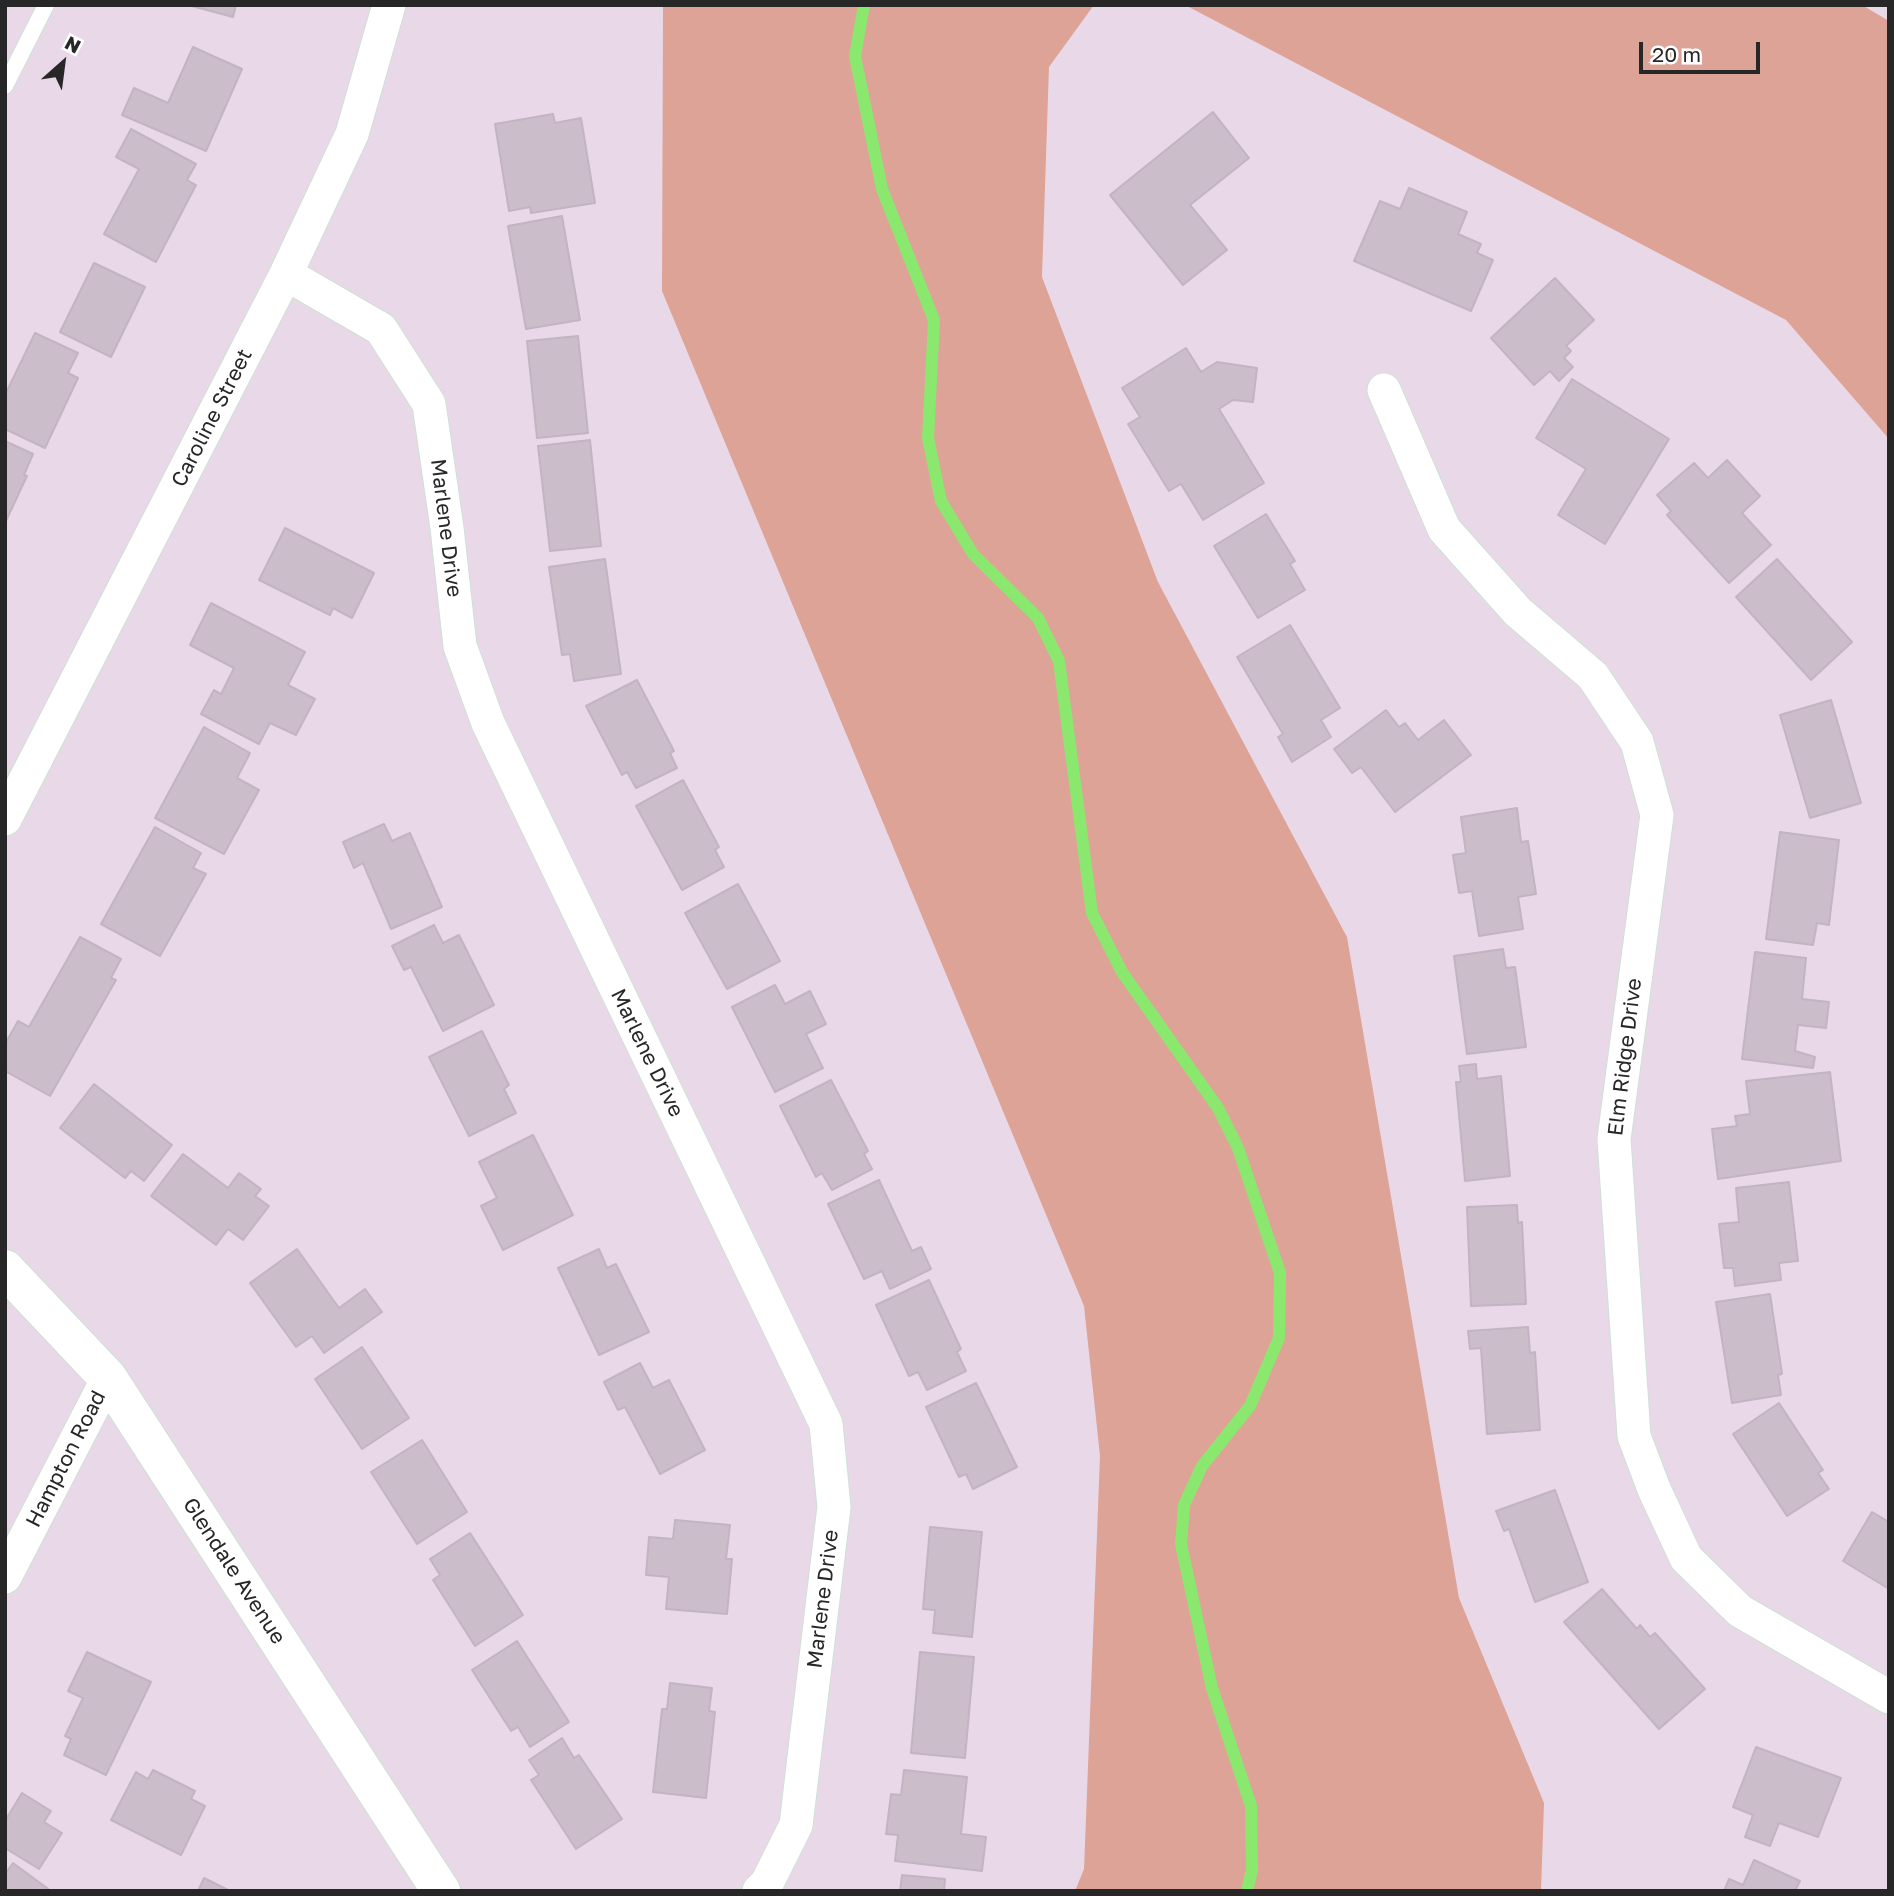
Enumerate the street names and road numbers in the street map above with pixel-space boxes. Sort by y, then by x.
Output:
street label: Caroline Street [166,345,258,491]
street label: Marlene Drive [425,457,467,599]
street label: Elm Ridge Drive [1603,977,1647,1137]
street label: Marlene Drive [605,985,689,1121]
street label: Hampton Road [21,1386,111,1532]
street label: Glendale Avenue [177,1493,291,1649]
street label: Marlene Drive [802,1528,844,1670]

